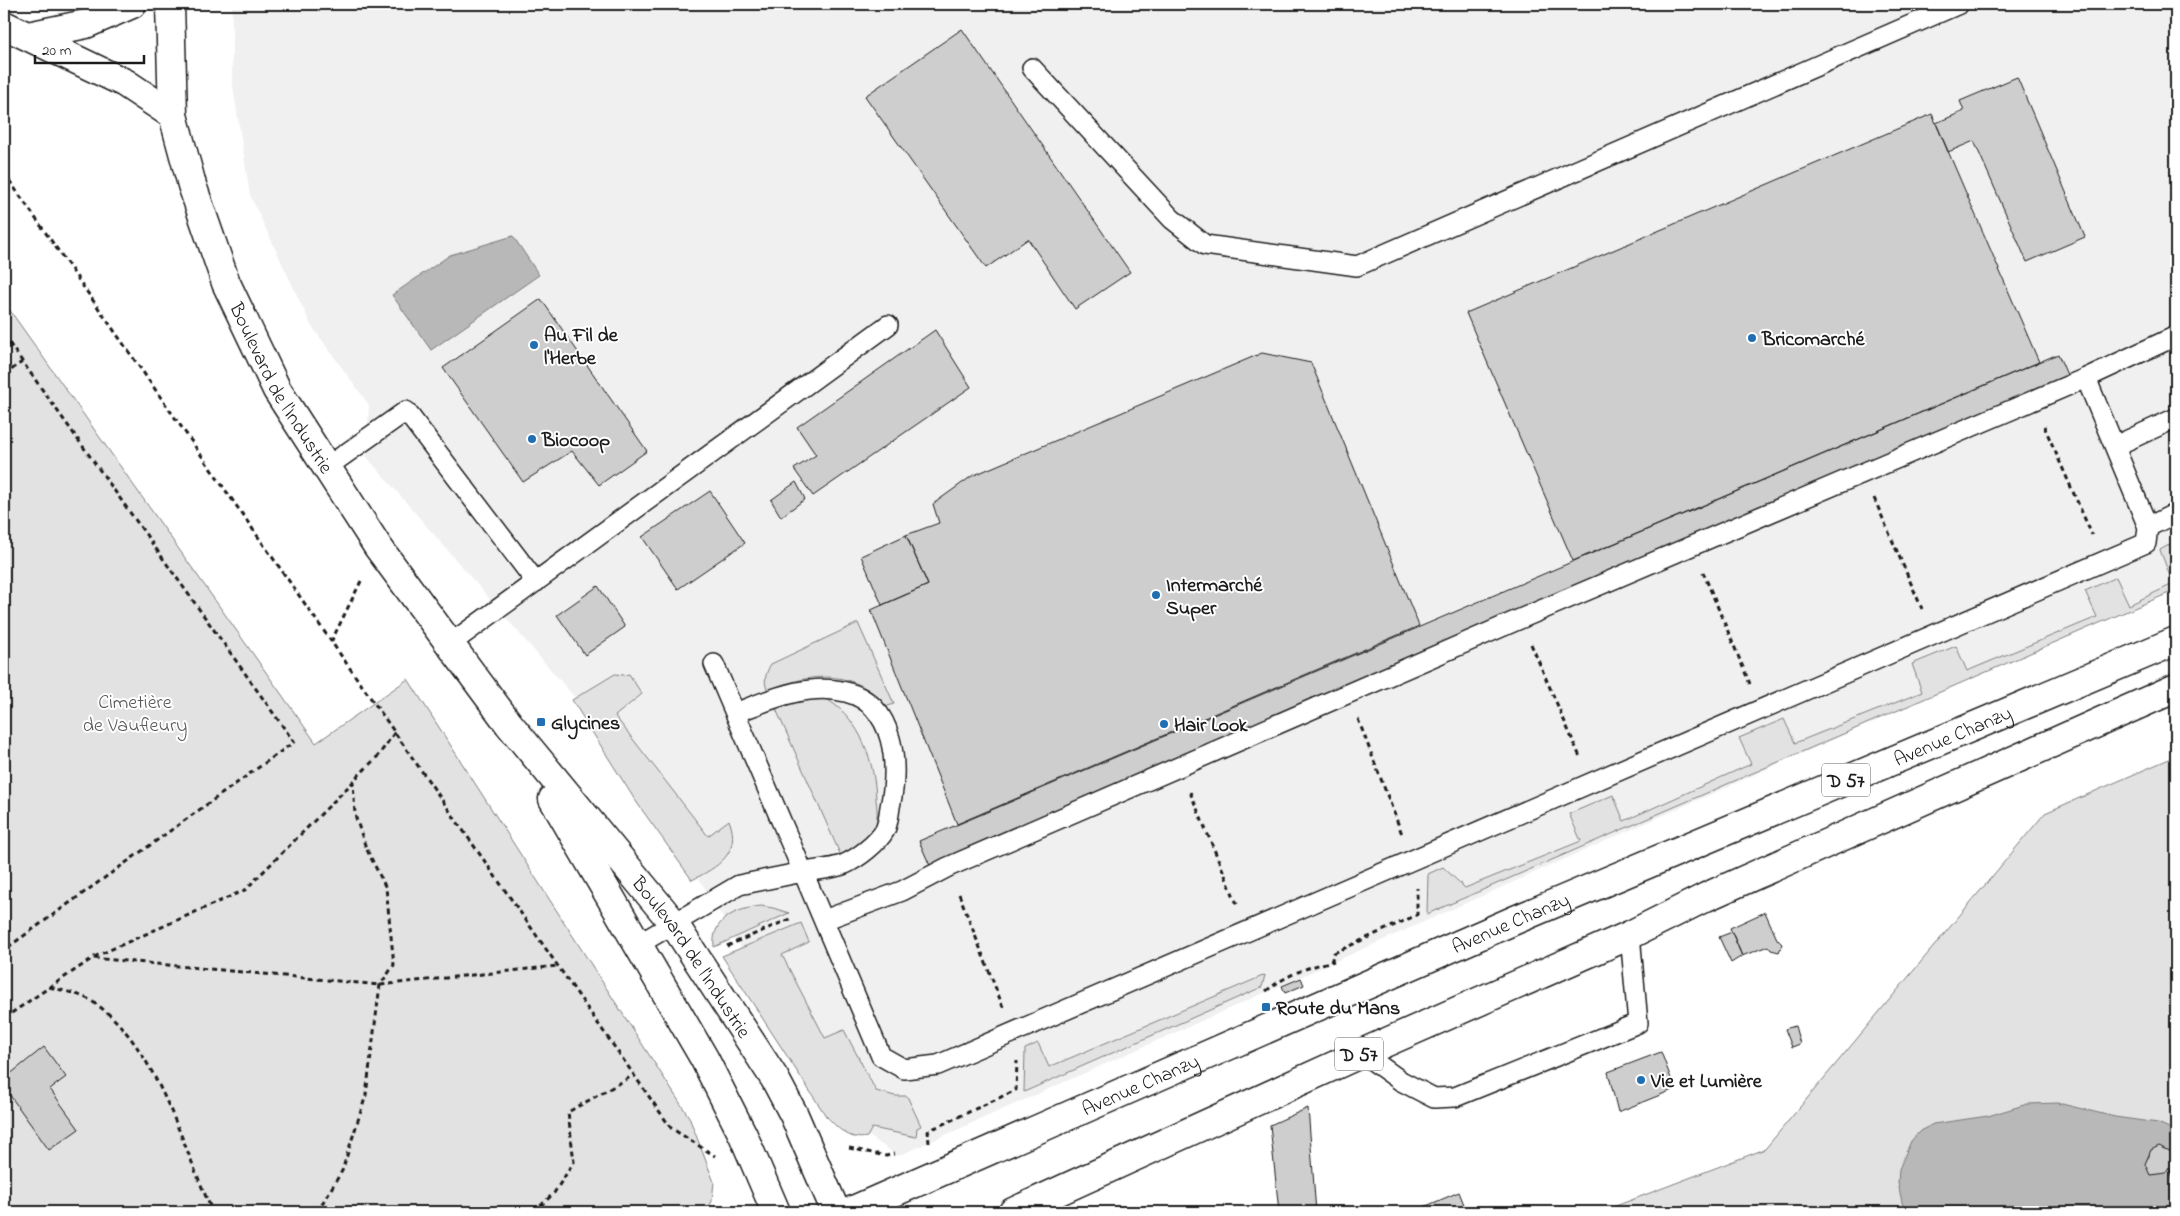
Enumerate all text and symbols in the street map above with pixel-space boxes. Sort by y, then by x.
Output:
scale bar [35,32,144,64]
text: 20 m [42,40,72,62]
street label: Boulevard de l'Industrie [220,297,339,480]
place label: Au Fil de l'Herbe [544,322,619,374]
place label: Bricomarché [1761,326,1865,355]
marker: Bricomarché [1746,332,1758,344]
marker: Au Fil de l'Herbe [528,339,540,351]
place label: Biocoop [541,427,610,456]
marker: Biocoop [526,433,538,445]
place label: Intermarché Super [1166,572,1263,624]
marker: Intermarché Super [1150,589,1162,601]
park label: Cimetière de Vaufleury [83,689,187,741]
street label: Avenue Chanzy [1890,700,2017,775]
place label: Glycines [551,710,620,740]
place label: Hair Look [1174,712,1249,741]
marker: Glycines [535,716,547,728]
marker: Hair Look [1158,718,1170,730]
road number: D 57 [1822,764,1870,796]
street label: Boulevard de l'Industrie [623,870,757,1045]
street label: Avenue Chanzy [1448,887,1575,963]
place label: Route du Mans [1276,995,1400,1024]
marker: Route du Mans [1260,1001,1272,1013]
road number: D 57 [1335,1038,1383,1070]
street label: Avenue Chanzy [1078,1048,1205,1125]
place label: Vie et Lumière [1650,1068,1763,1097]
marker: Vie et Lumière [1635,1074,1647,1086]

